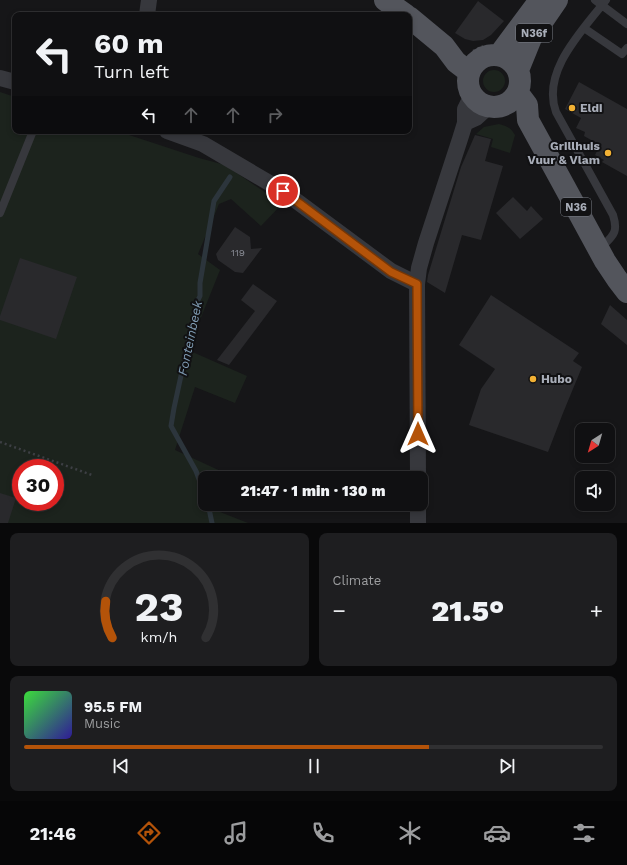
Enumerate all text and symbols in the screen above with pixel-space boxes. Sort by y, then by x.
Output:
road number: N36f [516,24,552,42]
text: 60 m [94,27,164,60]
icon: left [28,28,80,80]
text: Turn left [94,61,169,82]
place label: Eldi [580,101,603,115]
marker: Eldi [567,103,577,113]
icon: left [138,104,160,126]
icon: ahead [180,104,202,126]
icon: ahead [222,104,244,126]
icon: right [264,104,286,126]
place label: Grillhuis Vuur & Vlam [528,139,601,167]
marker: Grillhuis Vuur & Vlam [603,148,613,158]
pin [266,174,300,208]
icon: arrive [272,180,294,202]
road number: N36 [561,198,591,216]
house number: 119 [231,247,245,258]
water label: Fonteinbeek [175,298,205,377]
place label: Hubo [541,372,572,386]
marker: Hubo [528,374,538,384]
position arrow [397,413,439,455]
north arrow [575,423,615,463]
map controls [575,423,615,511]
speed limit sign: 30 [12,459,64,511]
button: sound [575,471,615,511]
text: 21:47 · 1 min · 130 m [240,482,386,500]
text: Climate [333,573,381,588]
text: 23 [135,581,184,630]
text: 21.5° [431,593,504,628]
text: − [333,598,346,623]
text: + [590,598,603,623]
text: km/h [141,628,178,644]
text: 95.5 FM [84,698,142,716]
text: Music [84,716,121,731]
icon: previous [110,755,132,777]
icon: pause [303,755,325,777]
icon: next [496,755,518,777]
icon: directions [135,819,163,847]
icon: music [222,819,250,847]
icon: phone [309,819,337,847]
icon: climate [396,819,424,847]
icon: car [483,819,511,847]
icon: filters [570,819,598,847]
text: 21:46 [29,823,76,844]

